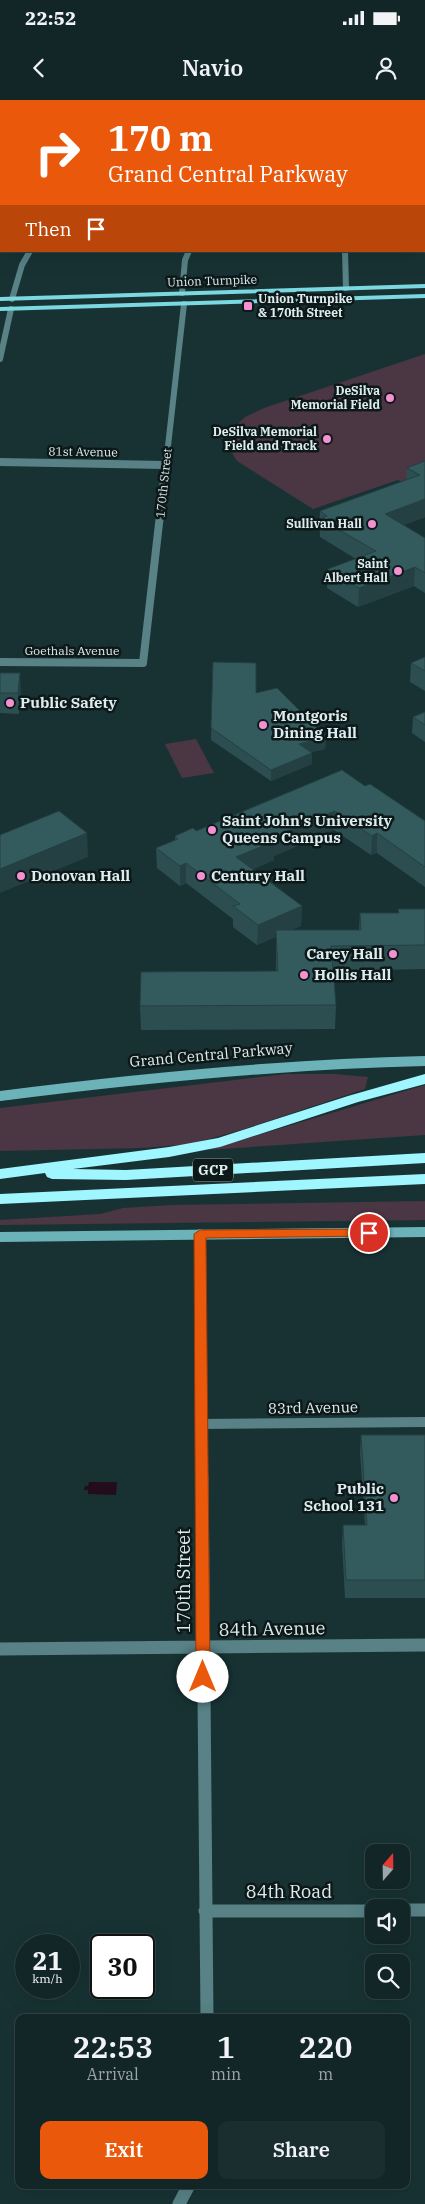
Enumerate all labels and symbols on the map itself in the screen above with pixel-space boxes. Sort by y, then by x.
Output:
street label: Union Turnpike [167,271,257,290]
place label: Union Turnpike & 170th Street [258,291,353,320]
marker: Union Turnpike & 170th Street [242,300,254,312]
place label: DeSilva Memorial Field [291,383,380,412]
marker: DeSilva Memorial Field [384,392,396,404]
place label: DeSilva Memorial Field and Track [213,424,318,453]
marker: DeSilva Memorial Field and Track [321,433,333,445]
street label: 81st Avenue [48,443,118,460]
street label: 170th Street [152,447,175,518]
place label: Sullivan Hall [286,516,362,531]
marker: Sullivan Hall [366,518,378,530]
place label: Saint Albert Hall [324,556,389,585]
marker: Saint Albert Hall [392,565,404,577]
street label: Goethals Avenue [25,643,119,658]
place label: Public Safety [20,693,117,712]
marker: Public Safety [4,697,16,709]
place label: Montgoris Dining Hall [273,706,357,742]
marker: Montgoris Dining Hall [257,719,269,731]
place label: Saint John's University Queens Campus [222,811,392,847]
marker: Saint John's University Queens Campus [206,824,218,836]
place label: Donovan Hall [31,866,130,885]
place label: Century Hall [211,866,305,885]
marker: Donovan Hall [15,870,27,882]
marker: Century Hall [195,870,207,882]
place label: Carey Hall [306,944,383,963]
marker: Carey Hall [387,948,399,960]
place label: Hollis Hall [314,965,391,984]
marker: Hollis Hall [298,969,310,981]
street label: Grand Central Parkway [129,1038,293,1071]
road number: GCP [193,1158,233,1182]
pin [348,1212,390,1254]
street label: 83rd Avenue [268,1397,358,1418]
place label: Public School 131 [304,1479,384,1515]
marker: Public School 131 [388,1492,400,1504]
street label: 170th Street [172,1529,195,1633]
street label: 84th Avenue [218,1616,326,1641]
position arrow [176,1650,228,1702]
north arrow [365,1844,410,1889]
street label: 84th Road [246,1880,332,1903]
speed limit sign: 30 [90,1934,155,1999]

